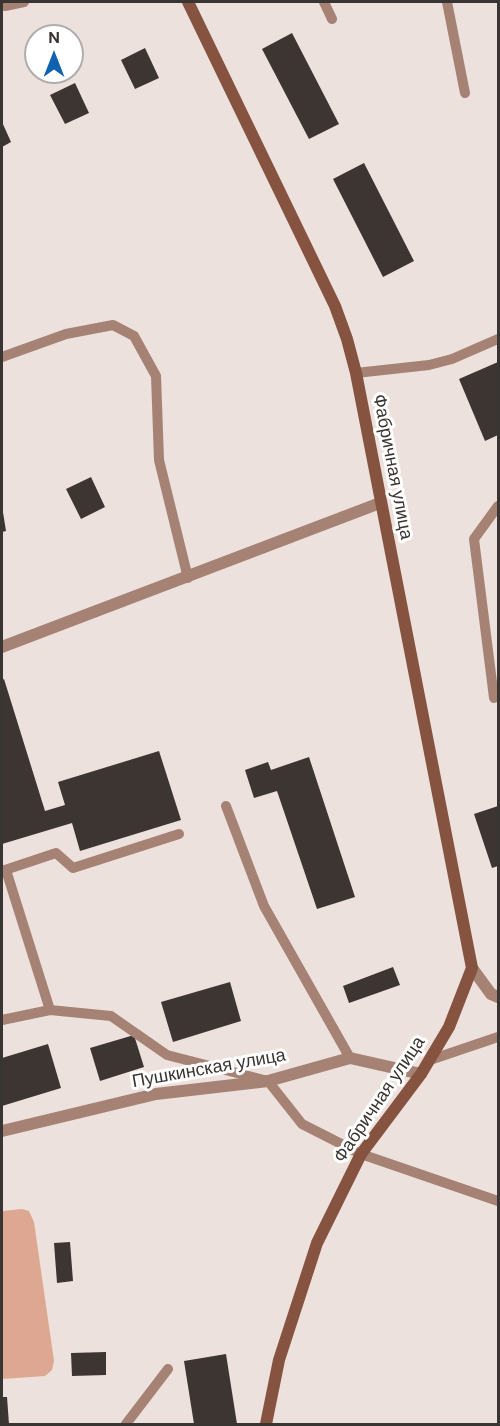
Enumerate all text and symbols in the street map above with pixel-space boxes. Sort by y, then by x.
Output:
north arrow [24,24,84,84]
text: N [48,27,60,48]
street label: Фабричная улица [367,393,417,541]
street label: Фабричная улица [330,1033,430,1167]
street label: Пушкинская улица [131,1045,287,1093]

